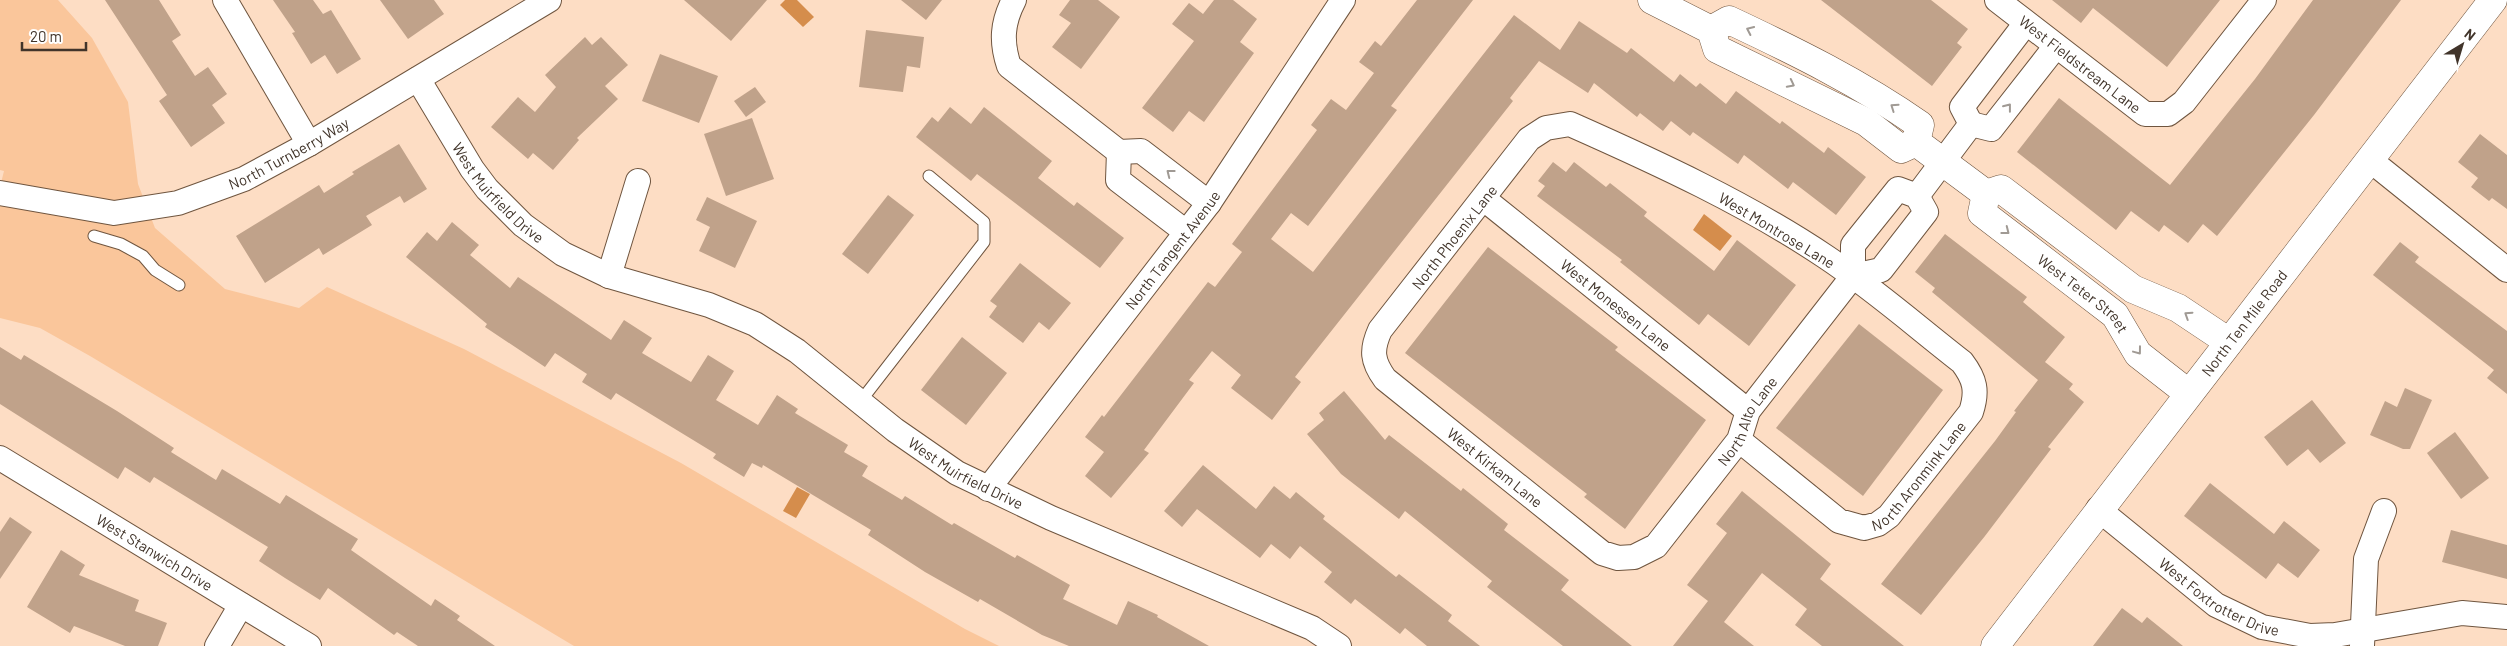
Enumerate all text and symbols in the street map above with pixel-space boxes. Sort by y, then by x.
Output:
street label: West Fieldstream Lane [2016,11,2145,117]
scale bar [22,20,86,52]
north arrow [2437,20,2487,70]
text: N [2461,25,2479,44]
one-way arrow [1747,26,1756,36]
text: 20 m [30,27,62,45]
one-way arrow [1785,78,1794,88]
one-way arrow [2002,103,2011,113]
one-way arrow [1890,104,1900,113]
street label: North Turnberry Way [226,113,352,193]
street label: West Muirfield Drive [449,139,548,246]
one-way arrow [1166,170,1176,179]
street label: North Phoenix Lane [1408,181,1500,293]
street label: North Tangent Avenue [1121,187,1224,313]
street label: West Montrose Lane [1716,188,1838,272]
one-way arrow [2000,225,2010,234]
street label: West Teter Street [2034,250,2132,336]
street label: West Monessen Lane [1557,255,1675,355]
street label: North Ten Mile Road [2197,266,2291,380]
one-way arrow [2185,311,2194,321]
one-way arrow [2132,345,2140,354]
street label: North Alto Lane [1713,373,1781,469]
street label: North Aronmink Lane [1869,417,1969,534]
street label: West Kirkam Lane [1444,424,1546,511]
street label: West Muirfield Drive [905,433,1026,512]
street label: West Stanwich Drive [93,510,216,594]
street label: West Foxtrotter Drive [2156,554,2281,639]

